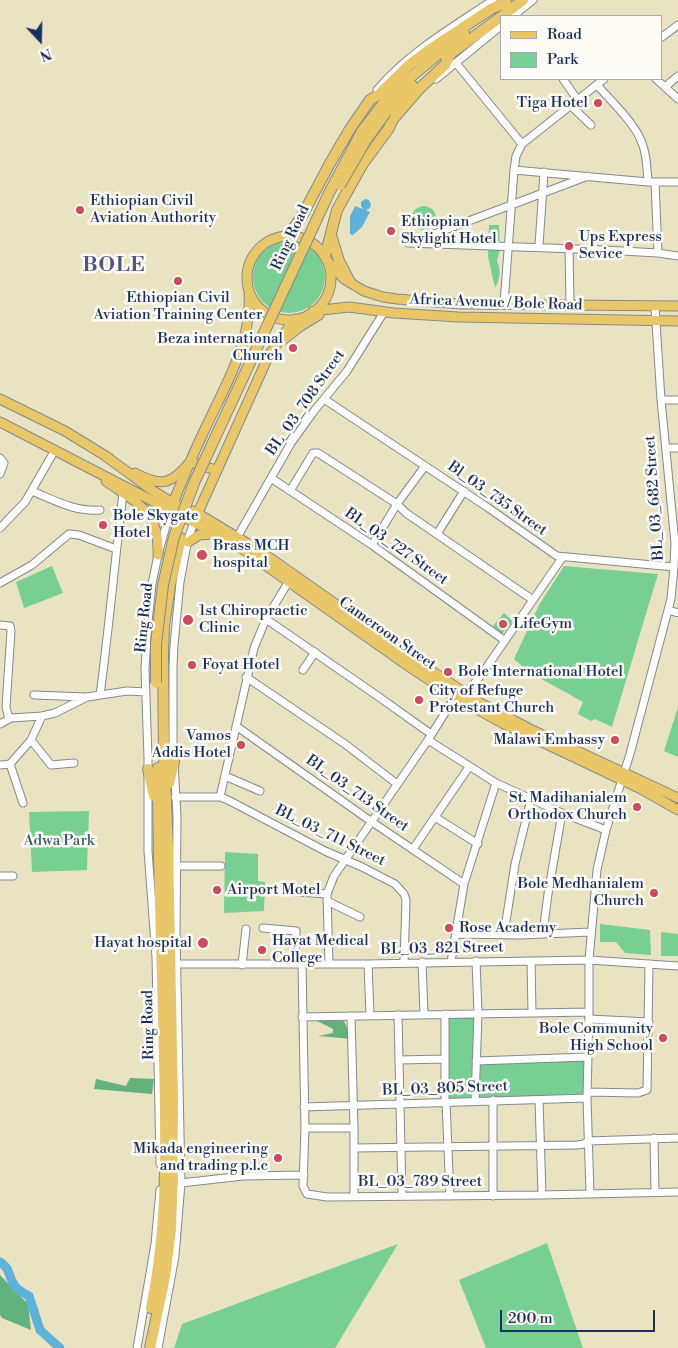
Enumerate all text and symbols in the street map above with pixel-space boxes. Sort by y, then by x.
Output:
north arrow [15,15,65,65]
legend [500,15,663,80]
text: Road [547,25,582,44]
text: N [37,44,54,64]
text: Park [547,50,578,69]
place label: Tiga Hotel [517,94,588,112]
marker: Tiga Hotel [592,97,604,109]
place label: Ethiopian Civil Aviation Authority [90,192,216,227]
street label: Ring Road [268,203,314,273]
marker: Ethiopian Civil Aviation Authority [74,204,86,216]
place label: Ethiopian Skylight Hotel [401,213,497,248]
marker: Ethiopian Skylight Hotel [385,225,397,237]
place label: Ups Express Sevice [579,228,662,263]
marker: Ups Express Sevice [563,240,575,252]
district label: BOLE [82,254,146,278]
marker: Ethiopian Civil Aviation Training Center [172,275,184,287]
place label: Ethiopian Civil Aviation Training Center [94,289,262,324]
street label: Africa Avenue / Bole Road [409,291,583,315]
place label: Beza international Church [157,330,283,365]
marker: Beza international Church [287,342,299,354]
street label: BL_03_708 Street [263,347,349,459]
street label: BL_03_682 Street [642,435,668,561]
street label: Bl_03_735 Street [444,458,550,540]
street label: BL_03_727 Street [341,505,451,589]
place label: Bole Skygate Hotel [113,507,199,542]
marker: Bole Skygate Hotel [97,519,109,531]
place label: Brass MCH hospital [213,537,290,572]
marker: Brass MCH hospital [195,548,209,562]
street label: Ring Road [132,582,158,654]
street label: Cameroon Street [335,594,439,674]
place label: 1st Chiropractic Clinic [199,602,308,637]
marker: 1st Chiropractic Clinic [181,613,195,627]
place label: LifeGym [513,615,572,633]
marker: LifeGym [497,618,509,630]
place label: Foyat Hotel [202,656,280,674]
marker: Foyat Hotel [186,659,198,671]
place label: Bole International Hotel [458,663,623,681]
marker: Bole International Hotel [442,666,454,678]
place label: City of Refuge Protestant Church [429,682,554,717]
marker: City of Refuge Protestant Church [413,694,425,706]
place label: Vamos Addis Hotel [152,727,231,762]
place label: Malawi Embassy [493,731,605,749]
marker: Malawi Embassy [609,734,621,746]
marker: Vamos Addis Hotel [235,739,247,751]
street label: BL_03_713 Street [302,752,412,836]
place label: St. Madihanialem Orthodox Church [508,789,627,824]
marker: St. Madihanialem Orthodox Church [631,801,643,813]
street label: BL_03_711 Street [272,802,388,870]
park label: Adwa Park [23,832,95,850]
place label: Bole Medhanialem Church [517,875,644,910]
place label: Airport Motel [227,881,320,899]
marker: Airport Motel [211,884,223,896]
marker: Bole Medhanialem Church [648,887,660,899]
place label: Rose Academy [459,919,556,937]
marker: Rose Academy [443,922,455,934]
place label: Hayat Medical College [272,932,369,967]
place label: Hayat hospital [94,934,192,952]
marker: Hayat hospital [196,936,210,950]
street label: BL_03_821 Street [380,939,504,959]
marker: Hayat Medical College [256,944,268,956]
street label: Ring Road [139,990,159,1060]
place label: Bole Community High School [539,1020,653,1055]
marker: Bole Community High School [657,1032,669,1044]
street label: BL_03_805 Street [382,1078,508,1100]
place label: Mikada engineering and trading p.l.c [133,1140,268,1175]
marker: Mikada engineering and trading p.l.c [272,1152,284,1164]
street label: BL_03_789 Street [358,1173,482,1191]
scale bar [503,1300,658,1332]
text: 200 m [508,1309,553,1328]

